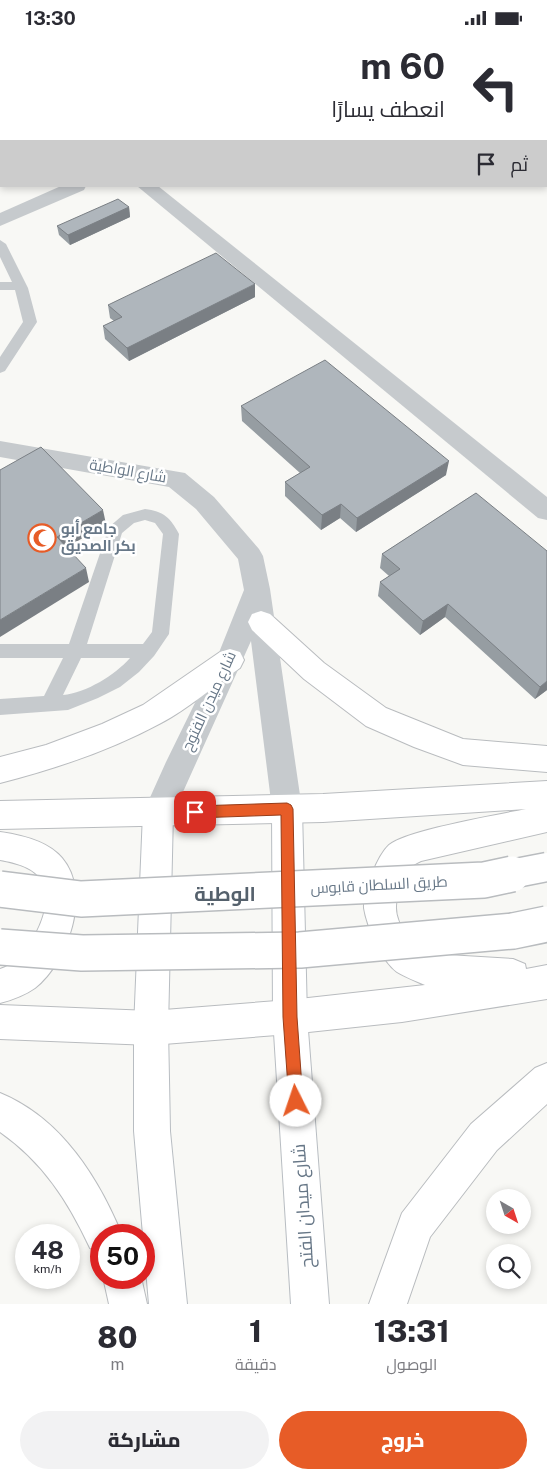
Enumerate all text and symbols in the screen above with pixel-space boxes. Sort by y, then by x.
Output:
text: 13:30 [25,7,76,29]
text: 60 m [360,46,445,87]
icon: left [463,55,528,120]
text: انعطف يسارًا [331,96,445,122]
icon: arrive [472,150,500,178]
text: ثم [510,153,528,175]
street label: شارع الواطية [88,455,168,489]
place label: جامع أبو بكر الصديق [61,519,136,555]
mosque icon: جامع أبو بكر الصديق [27,523,57,553]
street label: شارع ميدن الفتوح [178,648,242,755]
pin [174,791,216,833]
icon: arrive [181,798,209,826]
street label: طريق السلطان قابوس [310,872,448,899]
district label: الوطية [194,882,256,906]
position arrow [269,1074,321,1126]
street label: شارع ميدان الفتح [288,1143,319,1269]
north arrow [486,1189,531,1234]
map controls [486,1189,531,1289]
speed limit sign: 50 [90,1224,155,1289]
text: 48 [31,1235,64,1265]
button: search [486,1244,531,1289]
text: km/h [33,1262,62,1276]
text: 1 [249,1313,262,1349]
text: 13:31 [374,1313,450,1349]
text: 80 [97,1319,138,1355]
text: m [111,1355,124,1374]
text: دقيقة [235,1355,277,1374]
text: الوصول [386,1355,437,1374]
button: مشاركة [20,1411,269,1469]
button: خروج [279,1411,527,1469]

